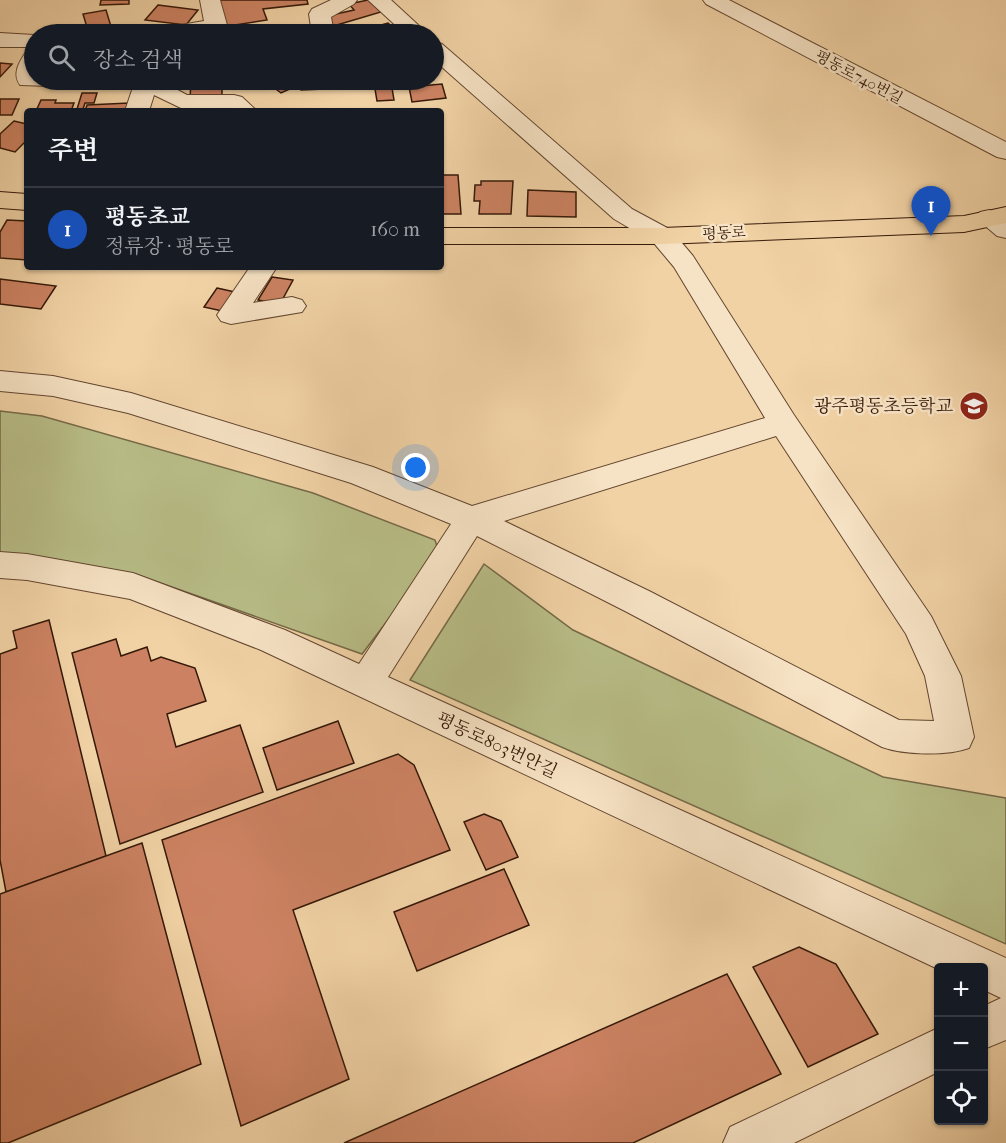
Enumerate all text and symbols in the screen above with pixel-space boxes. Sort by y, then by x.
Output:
search box [24,24,444,90]
icon: search [45,41,78,74]
street label: 평동로740번길 [812,46,906,108]
text: 장소 검색 [93,47,183,73]
text: 주변 [48,135,98,166]
pin: 1 [912,186,950,236]
text: 평동초교 [105,204,190,230]
text: 1 [64,218,71,241]
text: 160 m [370,218,420,241]
street label: 평동로 [702,223,747,243]
text: 정류장 · 평동로 [105,235,234,258]
school or university icon: 광주평동초등학교 [958,390,990,422]
place label: 광주평동초등학교 [814,396,954,417]
your location [401,453,430,482]
street label: 평동로803번안길 [433,708,560,783]
map controls [934,963,988,1125]
button: + [934,963,988,1017]
button: − [934,1017,988,1071]
button: locate [934,1071,988,1125]

